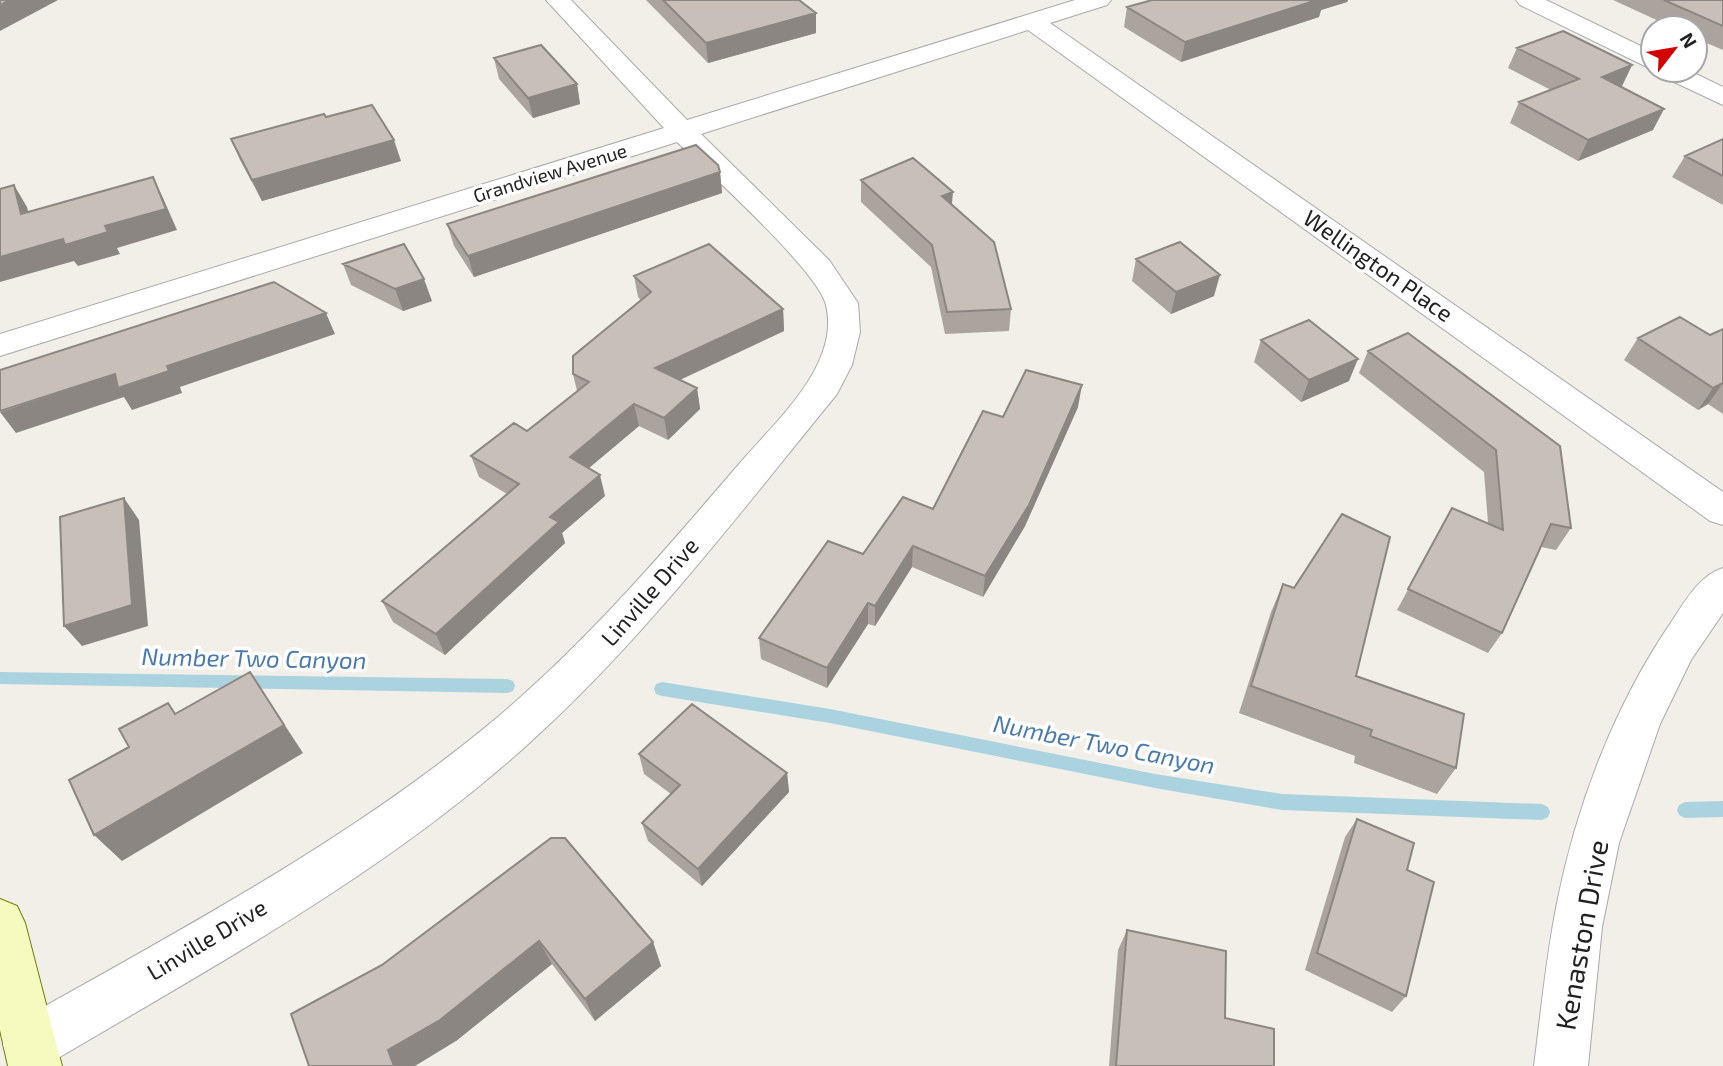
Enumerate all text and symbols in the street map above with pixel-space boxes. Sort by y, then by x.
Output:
north arrow [1639,14,1709,84]
text: N [1676,28,1702,52]
street label: Grandview Avenue [470,138,630,207]
street label: Wellington Place [1298,203,1459,327]
street label: Linville Drive [595,531,704,651]
water label: Number Two Canyon [141,641,367,674]
water label: Number Two Canyon [991,708,1218,779]
street label: Kenaston Drive [1548,837,1614,1033]
street label: Linville Drive [142,892,271,986]

